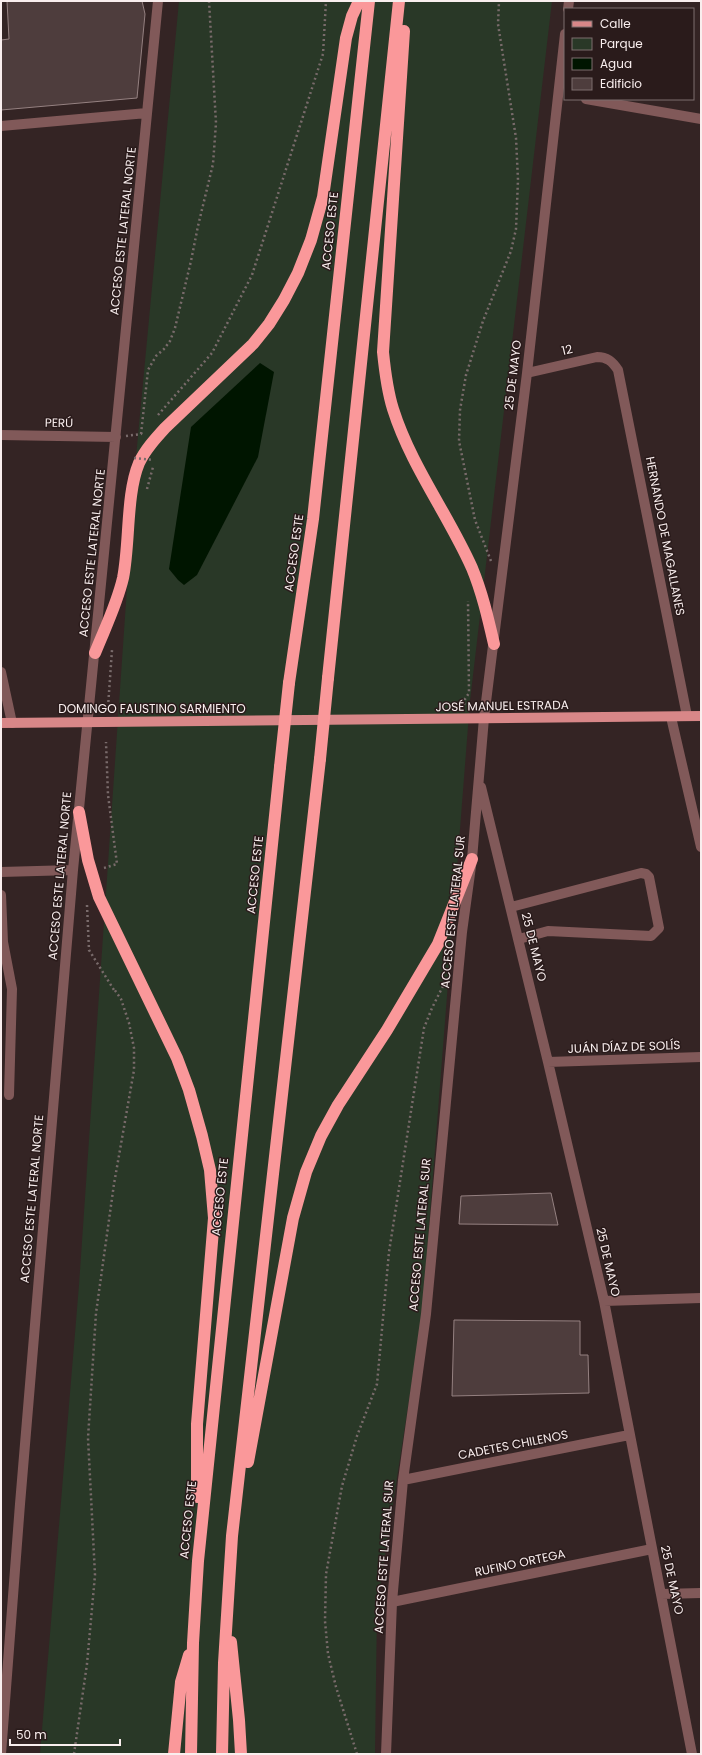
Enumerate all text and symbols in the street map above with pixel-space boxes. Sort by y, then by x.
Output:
legend [564,8,694,100]
text: Calle [600,15,631,32]
text: Parque [600,35,643,52]
text: Agua [600,55,632,72]
text: Edificio [600,75,642,92]
street label: ACCESO ESTE LATERAL NORTE [105,146,140,316]
street label: ACCESO ESTE [317,191,342,271]
street label: 25 DE MAYO [500,339,525,411]
street label: 12 [560,340,574,359]
street label: PERÚ [45,414,73,431]
street label: HERNANDO DE MAGALLANES [642,455,689,617]
street label: ACCESO ESTE LATERAL NORTE [74,468,109,638]
street label: ACCESO ESTE [280,513,307,593]
street label: JOSÉ MANUEL ESTRADA [435,696,569,715]
street label: DOMINGO FAUSTINO SARMIENTO [58,700,246,717]
street label: ACCESO ESTE LATERAL NORTE [44,791,75,961]
street label: ACCESO ESTE [242,835,267,915]
street label: ACCESO ESTE LATERAL SUR [436,835,469,989]
street label: 25 DE MAYO [518,911,551,983]
street label: JUÁN DÍAZ DE SOLÍS [567,1036,681,1057]
street label: ACCESO ESTE LATERAL NORTE [16,1114,47,1284]
street label: ACCESO ESTE [207,1157,232,1237]
street label: ACCESO ESTE LATERAL SUR [404,1158,435,1312]
street label: 25 DE MAYO [592,1226,625,1298]
street label: CADETES CHILENOS [456,1426,569,1464]
street label: ACCESO ESTE [175,1480,200,1560]
street label: ACCESO ESTE LATERAL SUR [370,1480,397,1634]
street label: 25 DE MAYO [657,1544,688,1616]
street label: RUFINO ORTEGA [473,1545,567,1580]
scale bar [10,1721,120,1747]
text: 50 m [16,1726,47,1743]

